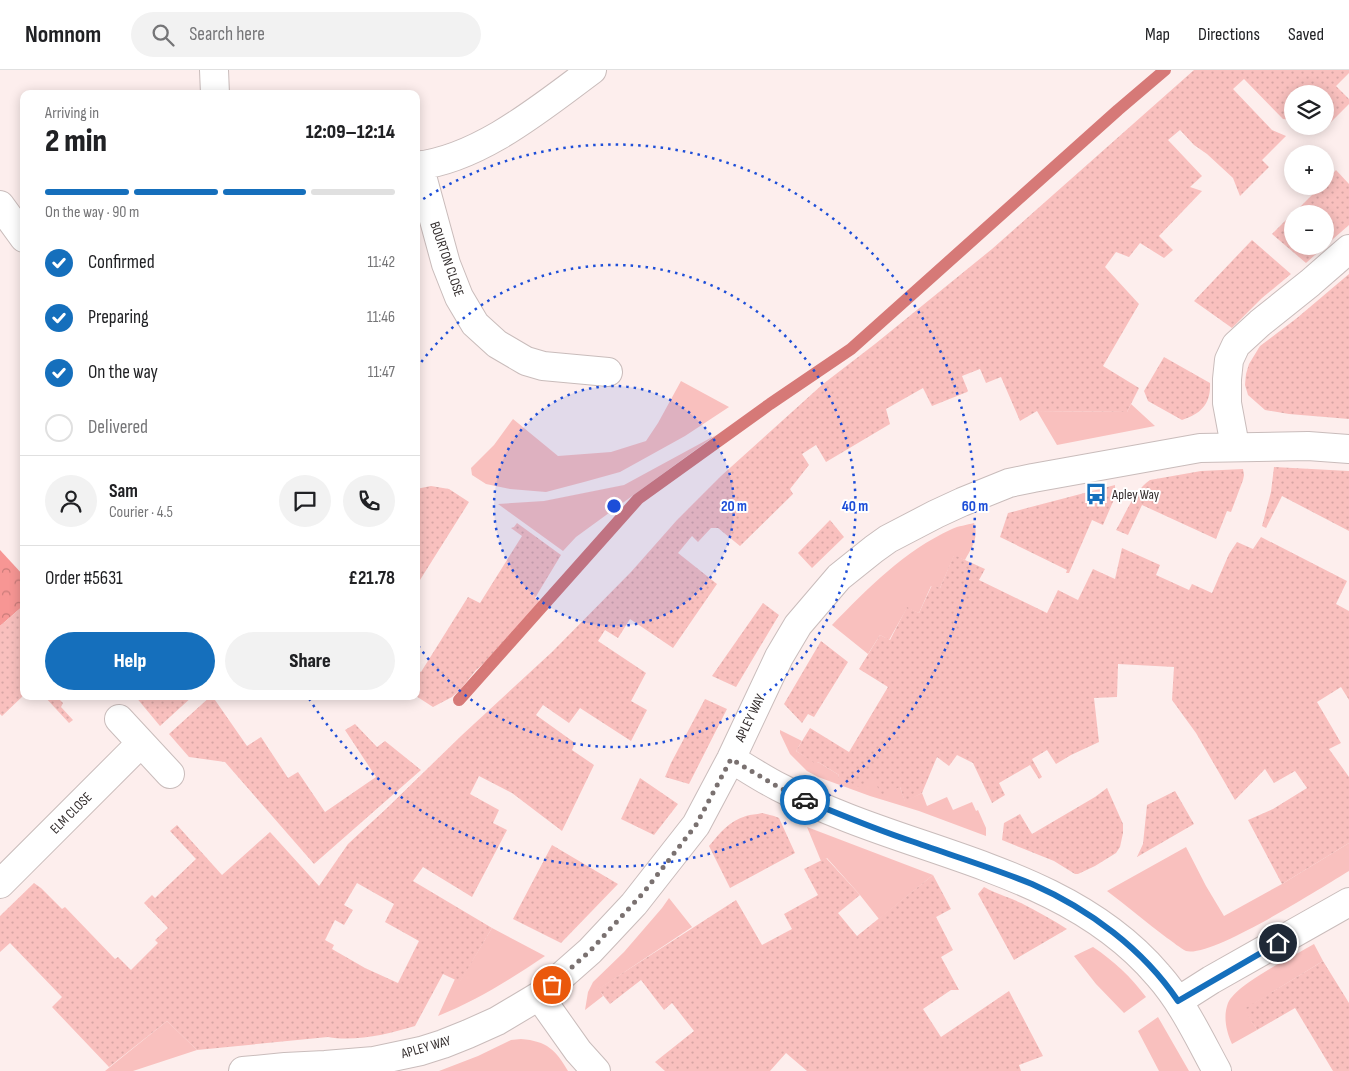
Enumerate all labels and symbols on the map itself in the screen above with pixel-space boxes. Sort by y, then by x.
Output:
street label: BOURTON CLOSE [426,219,468,299]
bus stop icon: Apley Way [1083,481,1109,507]
place label: Apley Way [1111,486,1160,503]
centre of rings [605,497,623,515]
text: 20 m [721,497,747,516]
text: 40 m [842,497,868,516]
text: 60 m [962,497,988,516]
street label: APLEY WAY [731,691,769,746]
courier [780,775,830,825]
street label: ELM CLOSE [47,789,95,837]
pin [1257,922,1299,964]
pin [531,964,573,1006]
street label: APLEY WAY [398,1032,453,1062]

